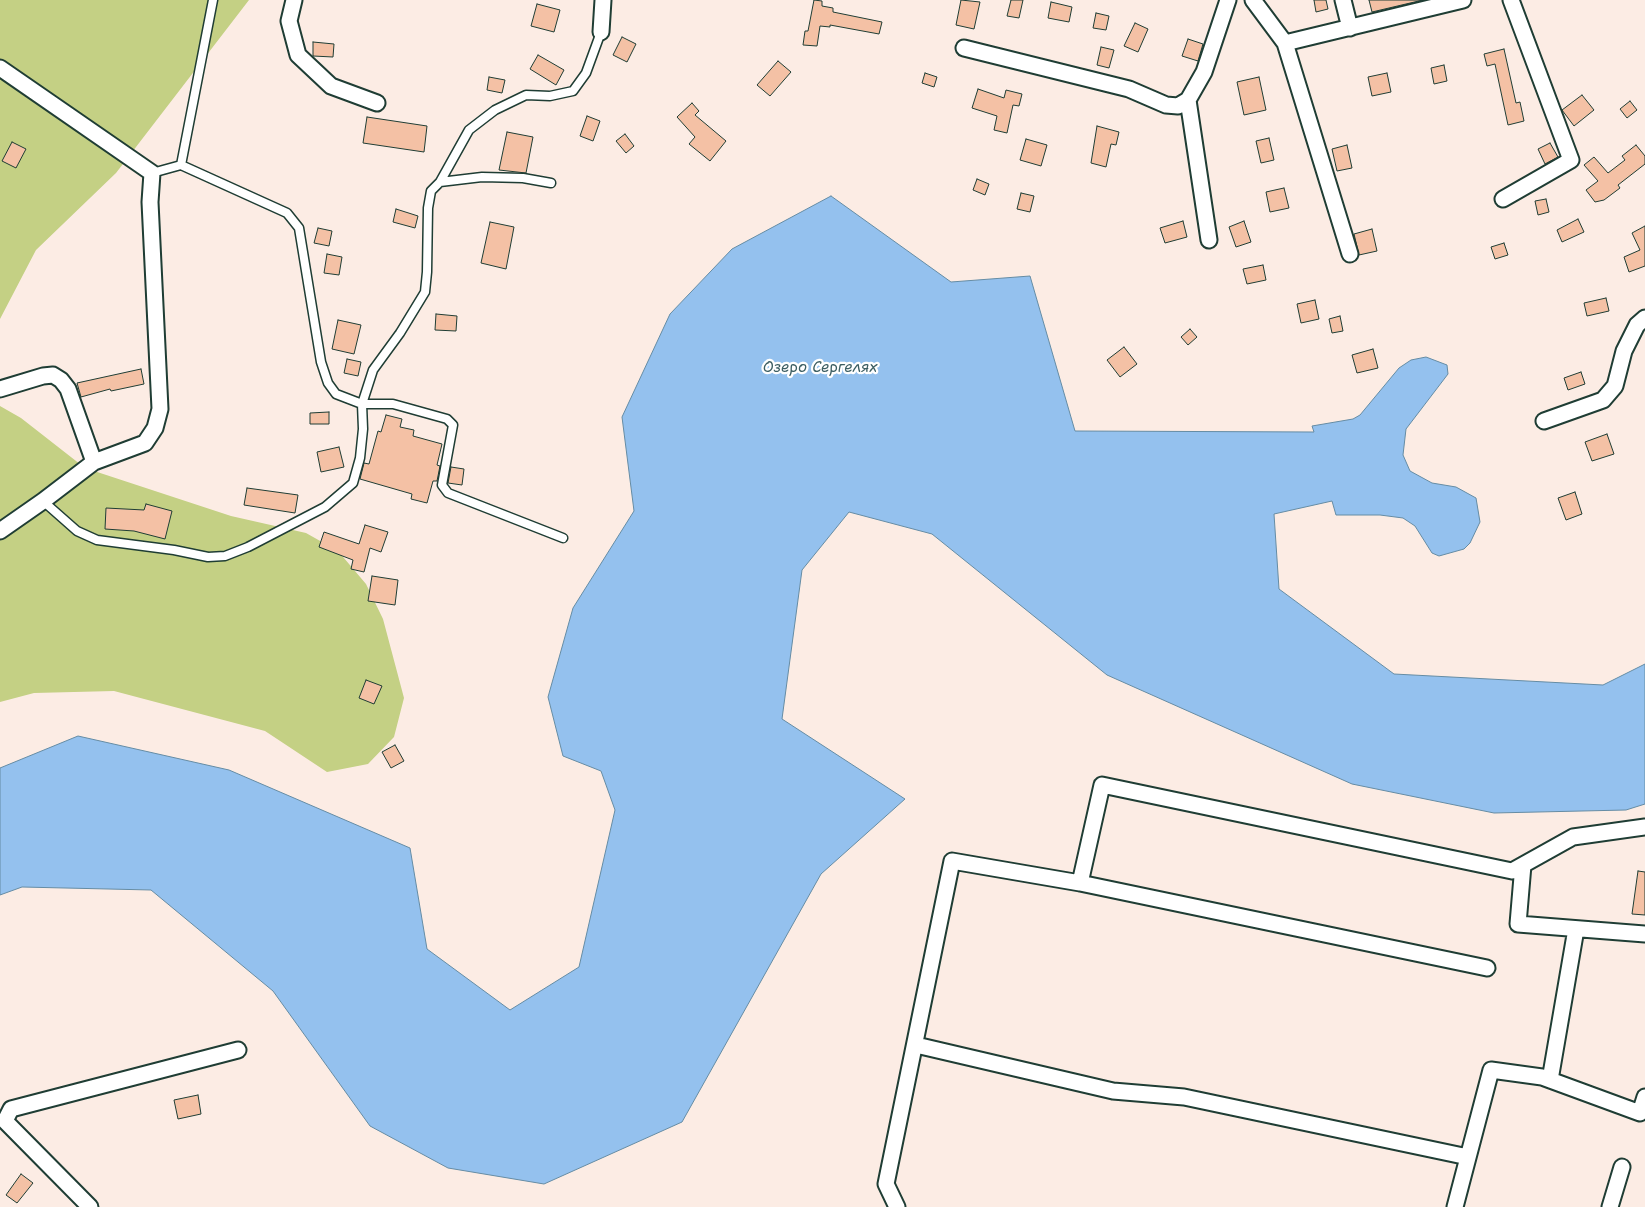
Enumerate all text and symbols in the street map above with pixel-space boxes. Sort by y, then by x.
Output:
water label: Озеро Сергелях [763,359,877,377]

